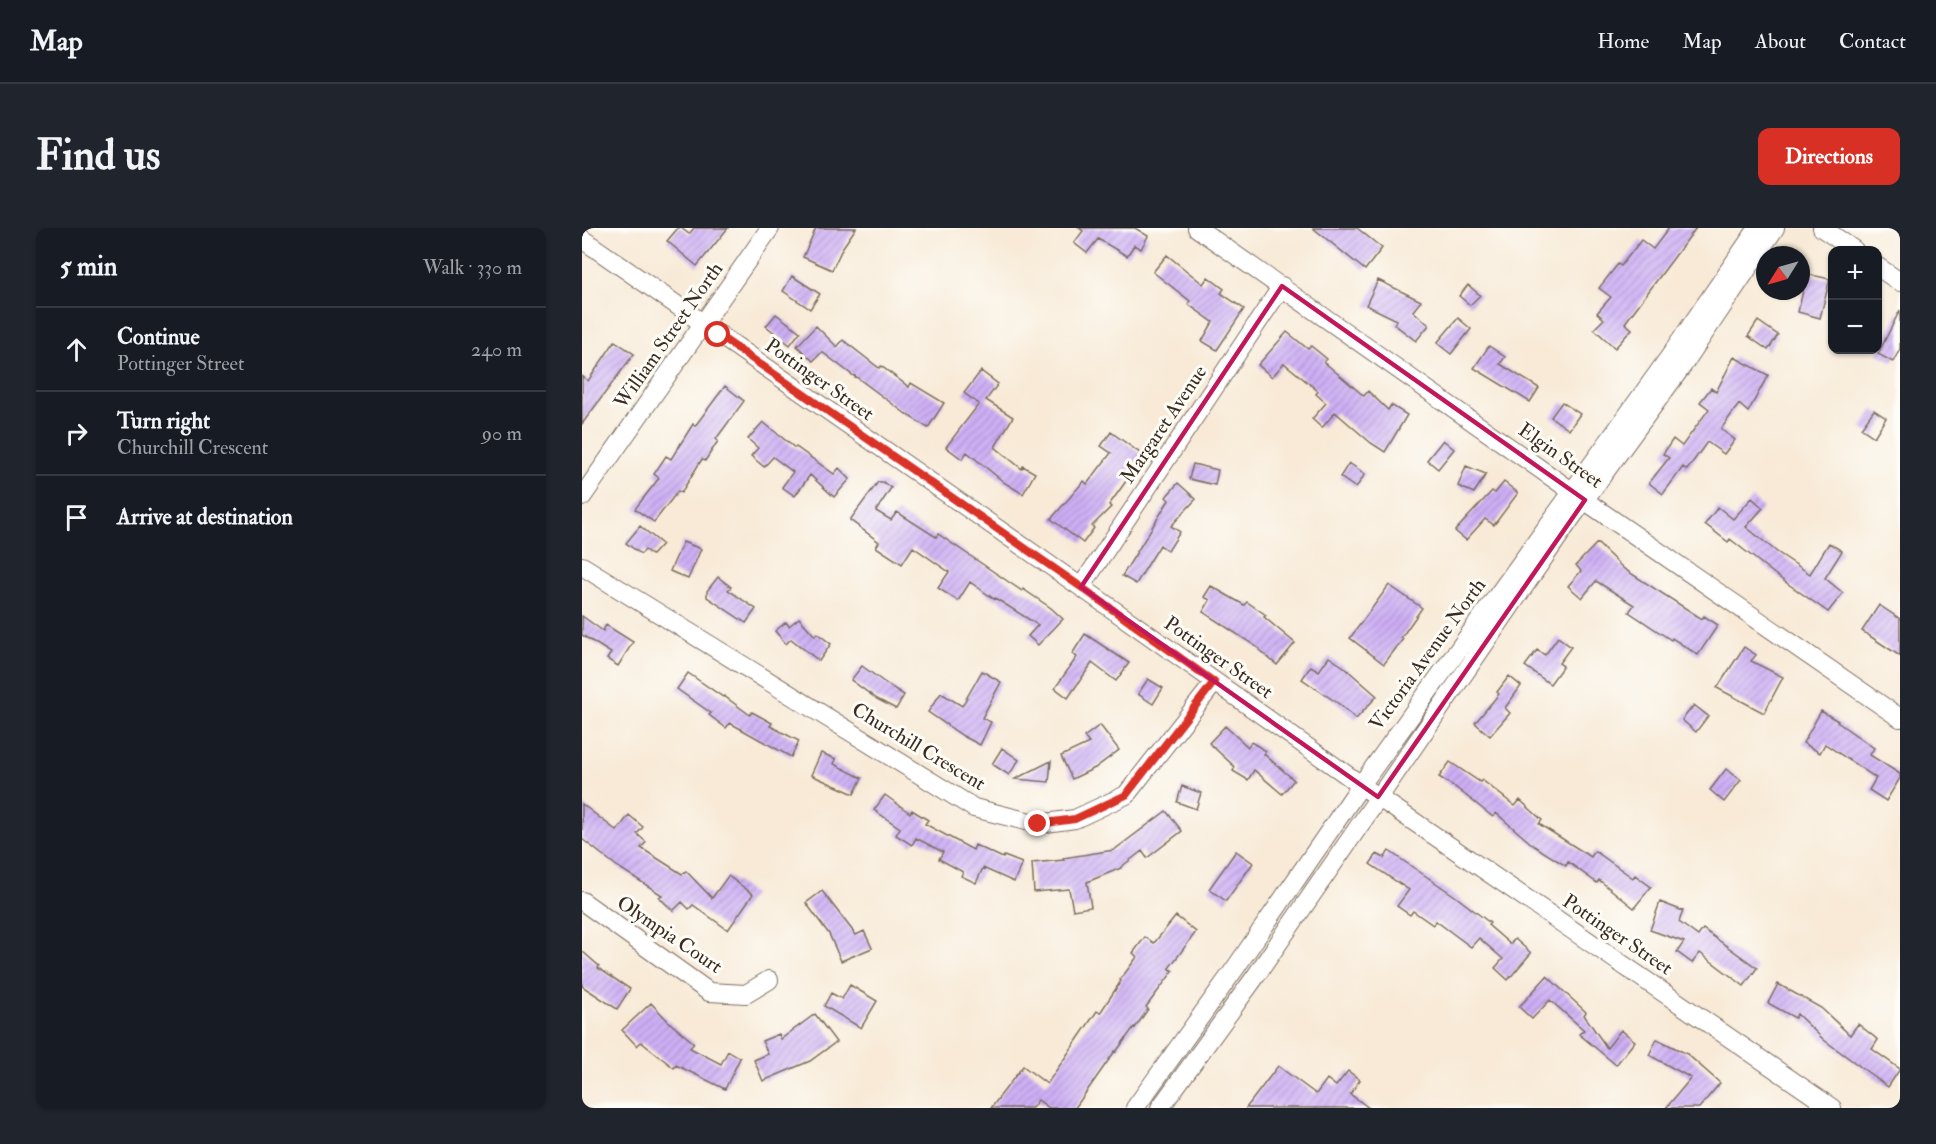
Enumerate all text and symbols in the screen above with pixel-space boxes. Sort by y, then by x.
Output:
text: Map [30,24,83,59]
text: Home [1597,28,1649,55]
text: Map [1682,28,1722,55]
text: About [1755,28,1806,55]
text: Contact [1839,28,1906,55]
button: Directions [1758,128,1900,185]
text: Find us [36,130,160,182]
north arrow [1756,246,1810,300]
map controls [1828,246,1882,354]
button: + [1828,246,1882,300]
text: 5 min [60,251,117,283]
text: Walk · 330 m [423,255,522,280]
street label: William Street North [608,257,729,414]
button: − [1828,300,1882,354]
route start [704,321,730,347]
text: Continue [117,323,200,351]
icon: ahead [60,333,93,366]
street label: Pottinger Street [760,333,879,426]
text: 240 m [471,337,522,362]
text: Pottinger Street [117,351,244,376]
street label: Margaret Avenue [1115,360,1212,488]
text: Turn right [117,407,210,435]
icon: right [60,417,93,450]
street label: Elgin Street [1514,417,1608,494]
text: 90 m [482,421,522,446]
text: Churchill Crescent [117,435,268,460]
icon: arrive [60,501,93,534]
text: Arrive at destination [117,503,293,531]
street label: Victoria Avenue North [1364,573,1491,735]
street label: Pottinger Street [1159,611,1278,704]
street label: Churchill Crescent [847,697,990,796]
route end [1024,810,1050,836]
street label: Pottinger Street [1558,888,1678,981]
street label: Olympia Court [612,890,728,980]

